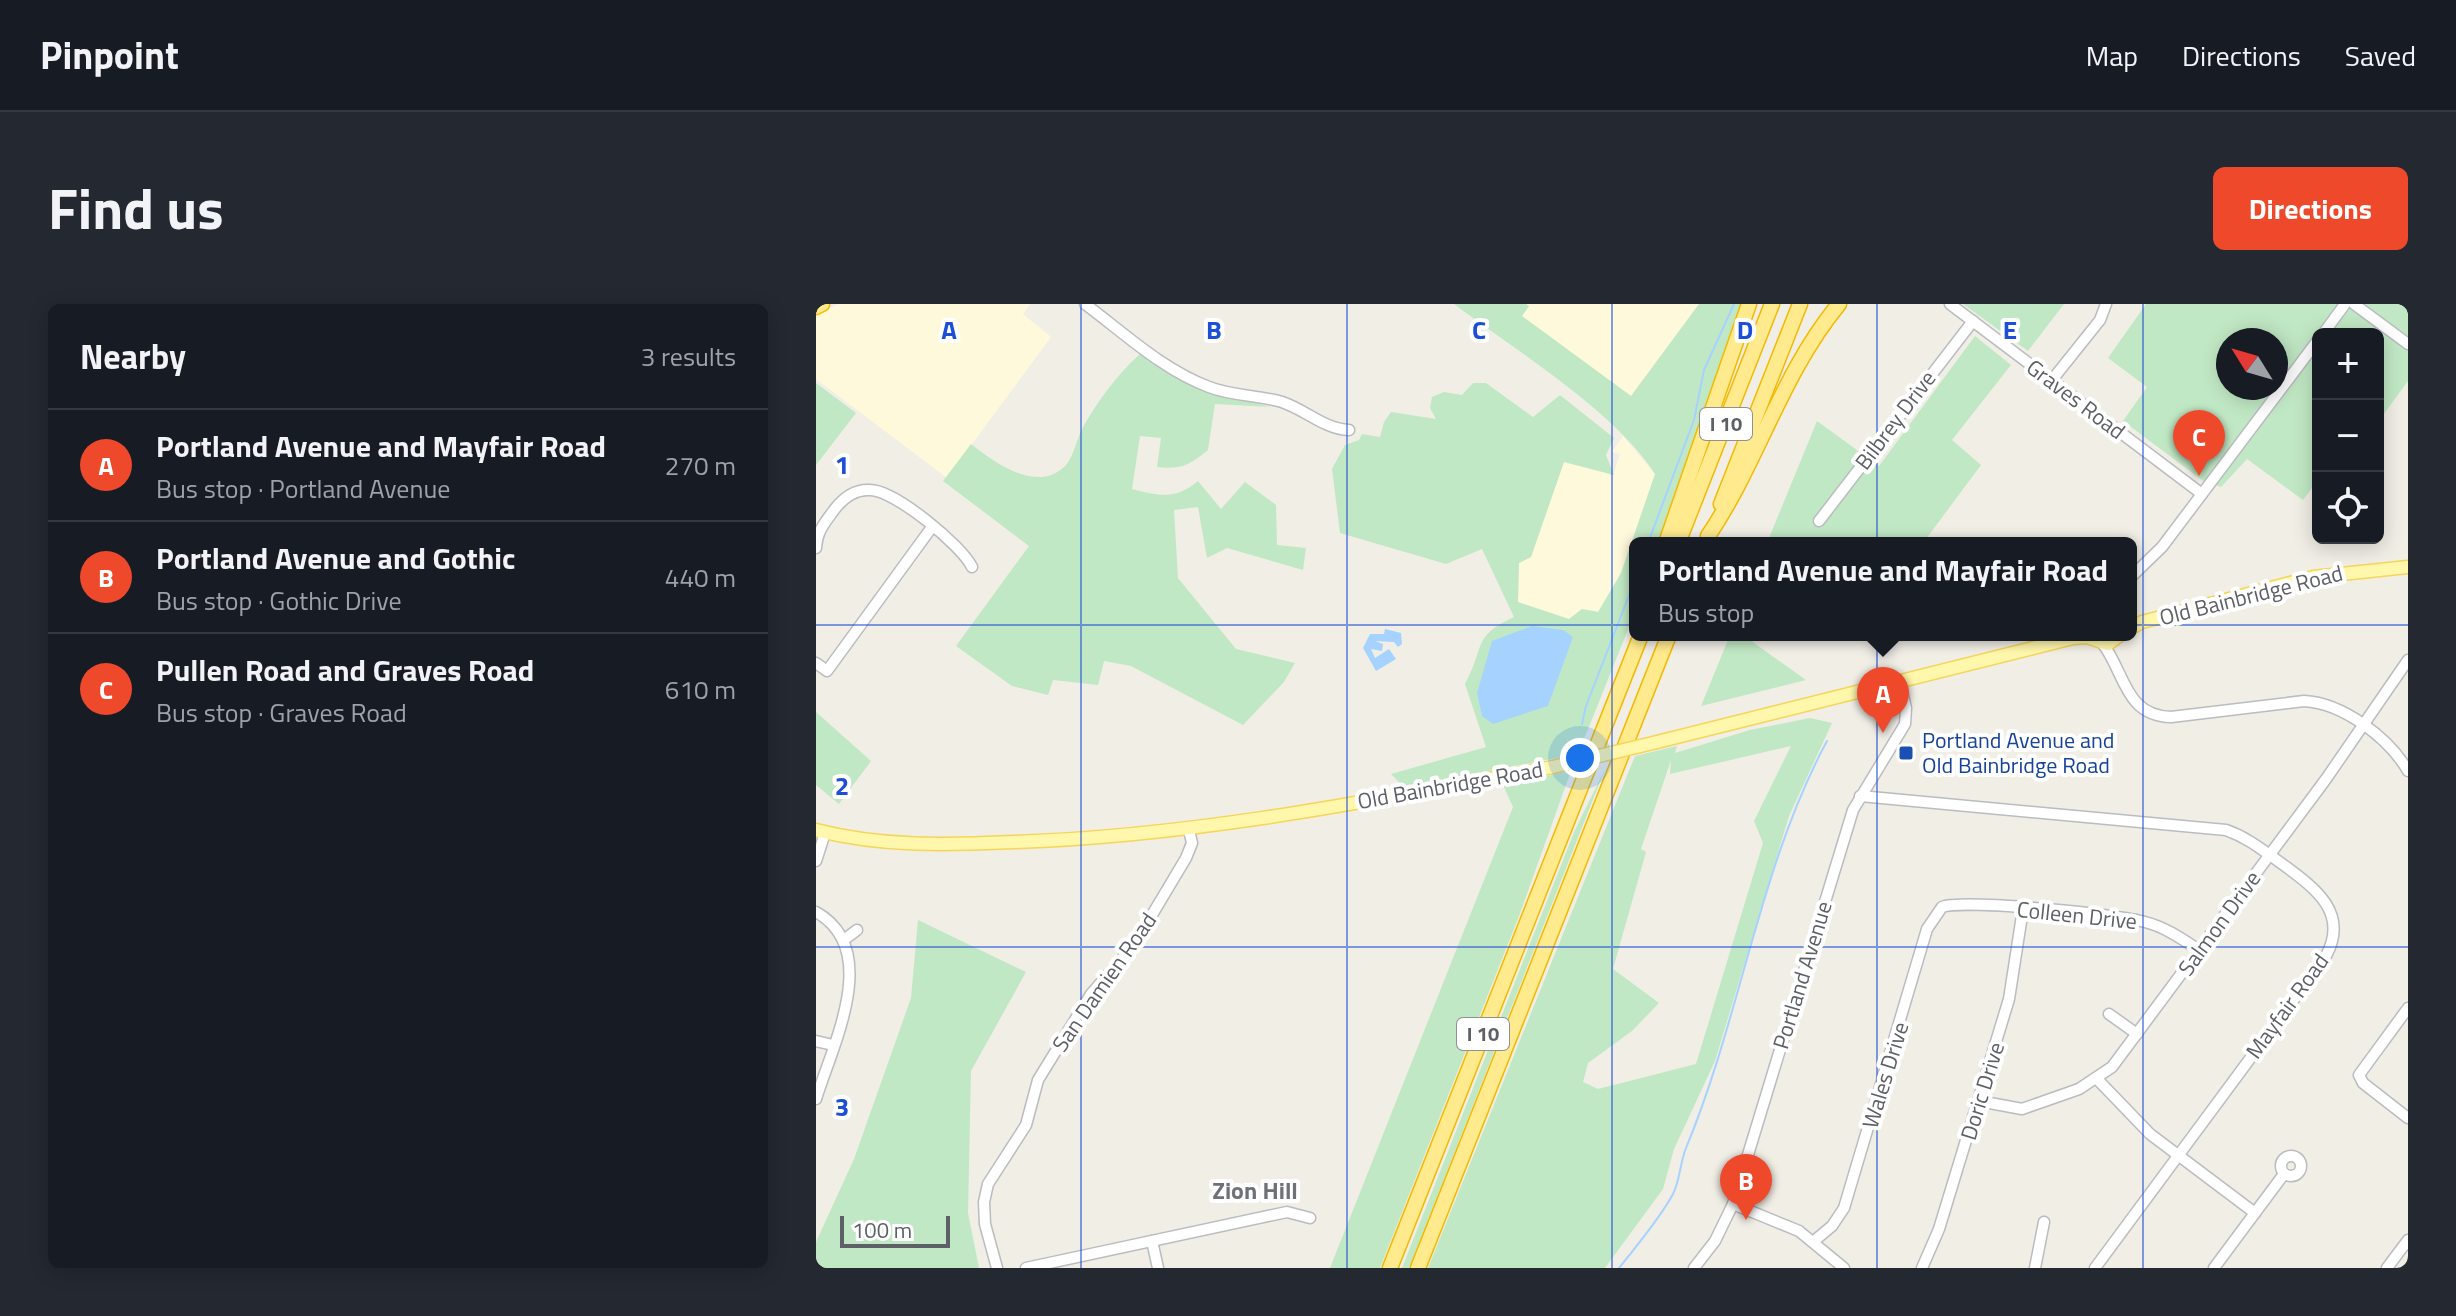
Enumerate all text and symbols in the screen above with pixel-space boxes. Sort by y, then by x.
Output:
text: Pinpoint [40,26,179,84]
text: Map [2086,34,2138,77]
text: Directions [2182,34,2301,77]
text: Saved [2345,34,2416,77]
text: Find us [48,166,224,251]
button: Directions [2213,167,2408,250]
text: A [941,310,957,349]
text: B [1206,310,1222,349]
text: C [1472,310,1486,349]
text: D [1737,310,1753,349]
text: E [2003,310,2017,349]
north arrow [2216,328,2288,400]
map controls [2312,328,2384,544]
button: + [2312,328,2384,400]
text: Nearby [80,330,186,382]
text: 3 results [641,337,736,376]
street label: Graves Road [2019,350,2133,448]
street label: Bilbrey Drive [1846,363,1944,477]
button: − [2312,400,2384,472]
road number: I 10 [1700,408,1752,440]
pin: C [2173,410,2225,476]
text: Portland Avenue and Mayfair Road [156,423,606,469]
text: 1 [835,445,849,484]
text: A [98,446,114,485]
text: 270 m [665,446,736,485]
text: Bus stop · Portland Avenue [156,469,450,508]
button: locate [2312,472,2384,544]
text: Portland Avenue and Gothic [156,535,515,581]
popup [1629,537,2137,641]
text: Portland Avenue and Mayfair Road [1658,547,2108,593]
street label: Old Bainbridge Road [2156,556,2346,634]
text: B [98,558,114,597]
text: 440 m [665,558,736,597]
text: Bus stop · Gothic Drive [156,581,402,620]
text: Bus stop [1658,593,1754,632]
text: Pullen Road and Graves Road [156,647,534,693]
pin: A [1857,667,1909,733]
text: C [99,670,113,709]
text: 610 m [665,670,736,709]
text: Bus stop · Graves Road [156,693,407,732]
place label: Portland Avenue and Old Bainbridge Road [1922,723,2114,782]
your location [1560,738,1600,778]
marker: Portland Avenue and Old Bainbridge Road [1897,744,1915,762]
street label: Old Bainbridge Road [1355,752,1545,818]
text: 2 [835,766,849,805]
street label: Salmon Drive [2169,863,2269,983]
street label: Colleen Drive [2015,892,2139,938]
street label: Portland Avenue [1763,897,1841,1053]
street label: San Damien Road [1043,905,1165,1059]
street label: Mayfair Road [2237,946,2337,1066]
road number: I 10 [1457,1018,1509,1050]
street label: Wales Drive [1853,1018,1917,1132]
street label: Doric Drive [1951,1038,2013,1144]
text: 3 [835,1087,849,1126]
pin: B [1720,1154,1772,1220]
district label: Zion Hill [1212,1172,1298,1208]
scale bar [840,1212,950,1248]
text: 100 m [852,1213,912,1247]

